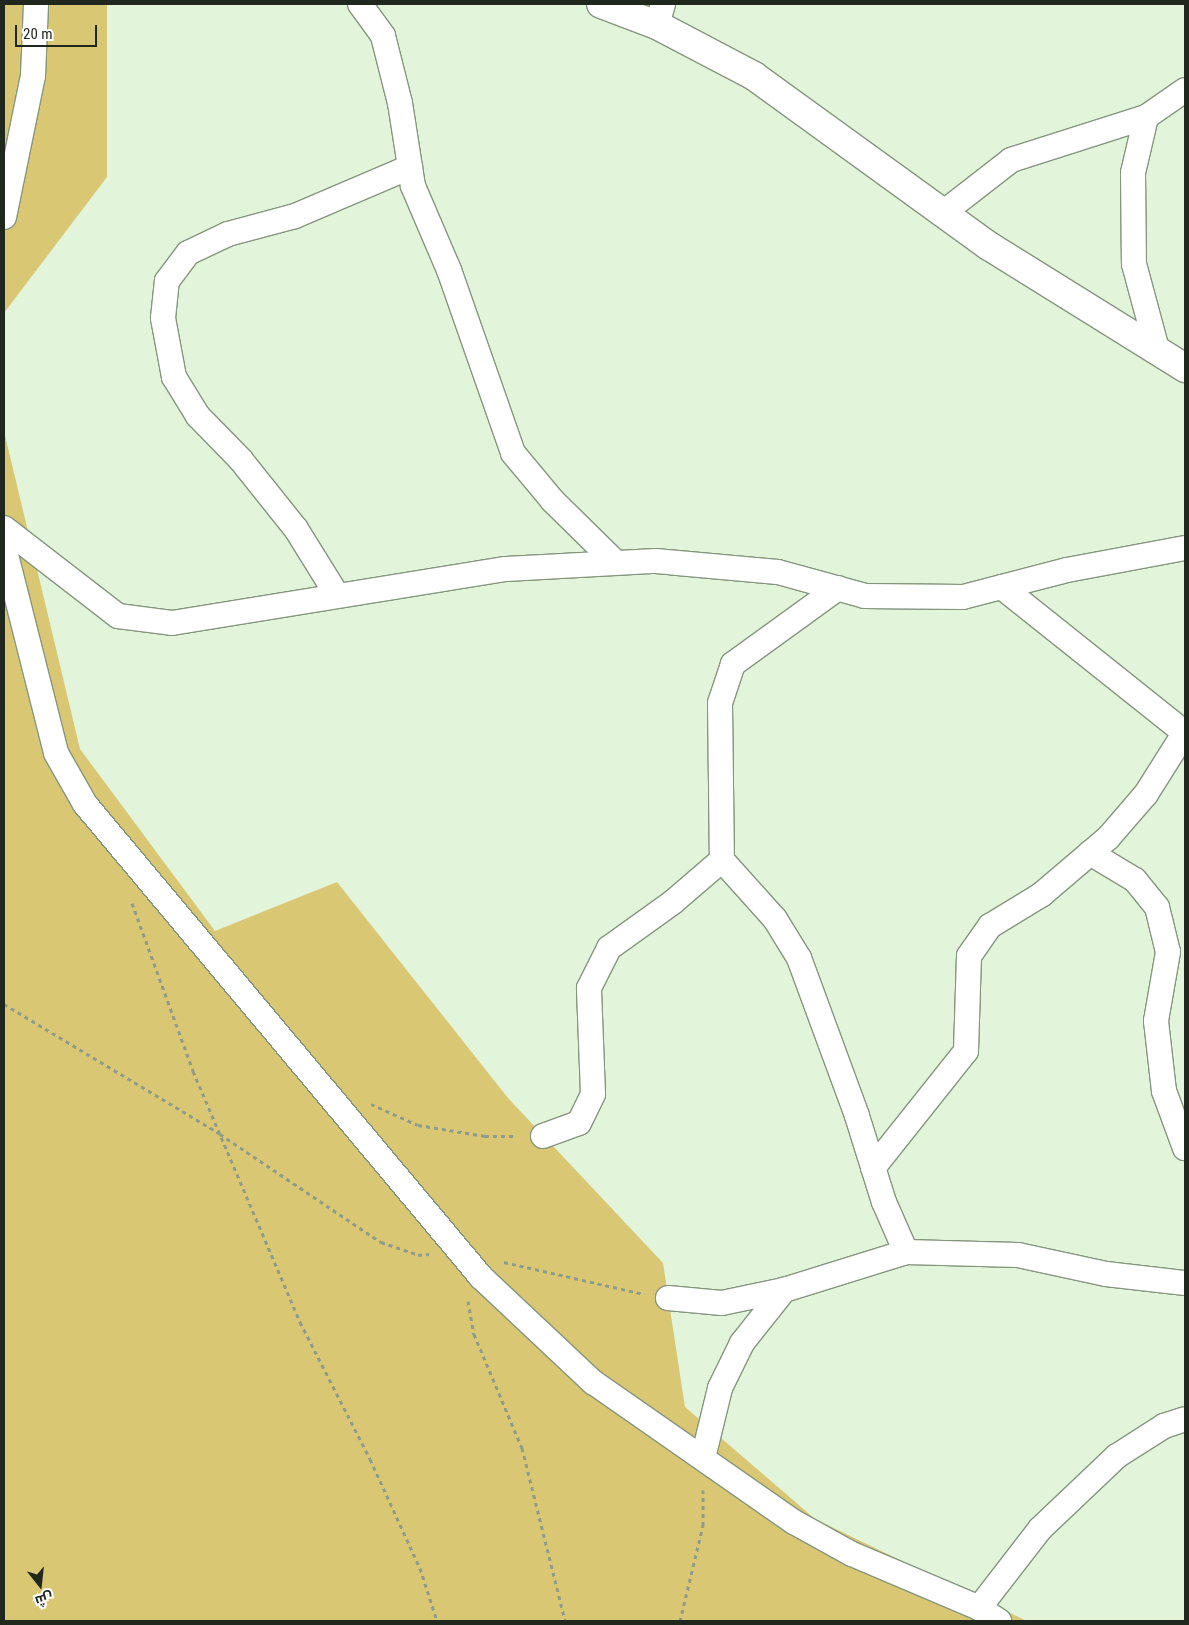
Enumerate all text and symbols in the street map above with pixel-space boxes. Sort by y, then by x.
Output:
scale bar [18,15,100,47]
text: 20 m [23,25,53,43]
north arrow [15,1560,65,1610]
text: ش [33,1589,55,1610]

